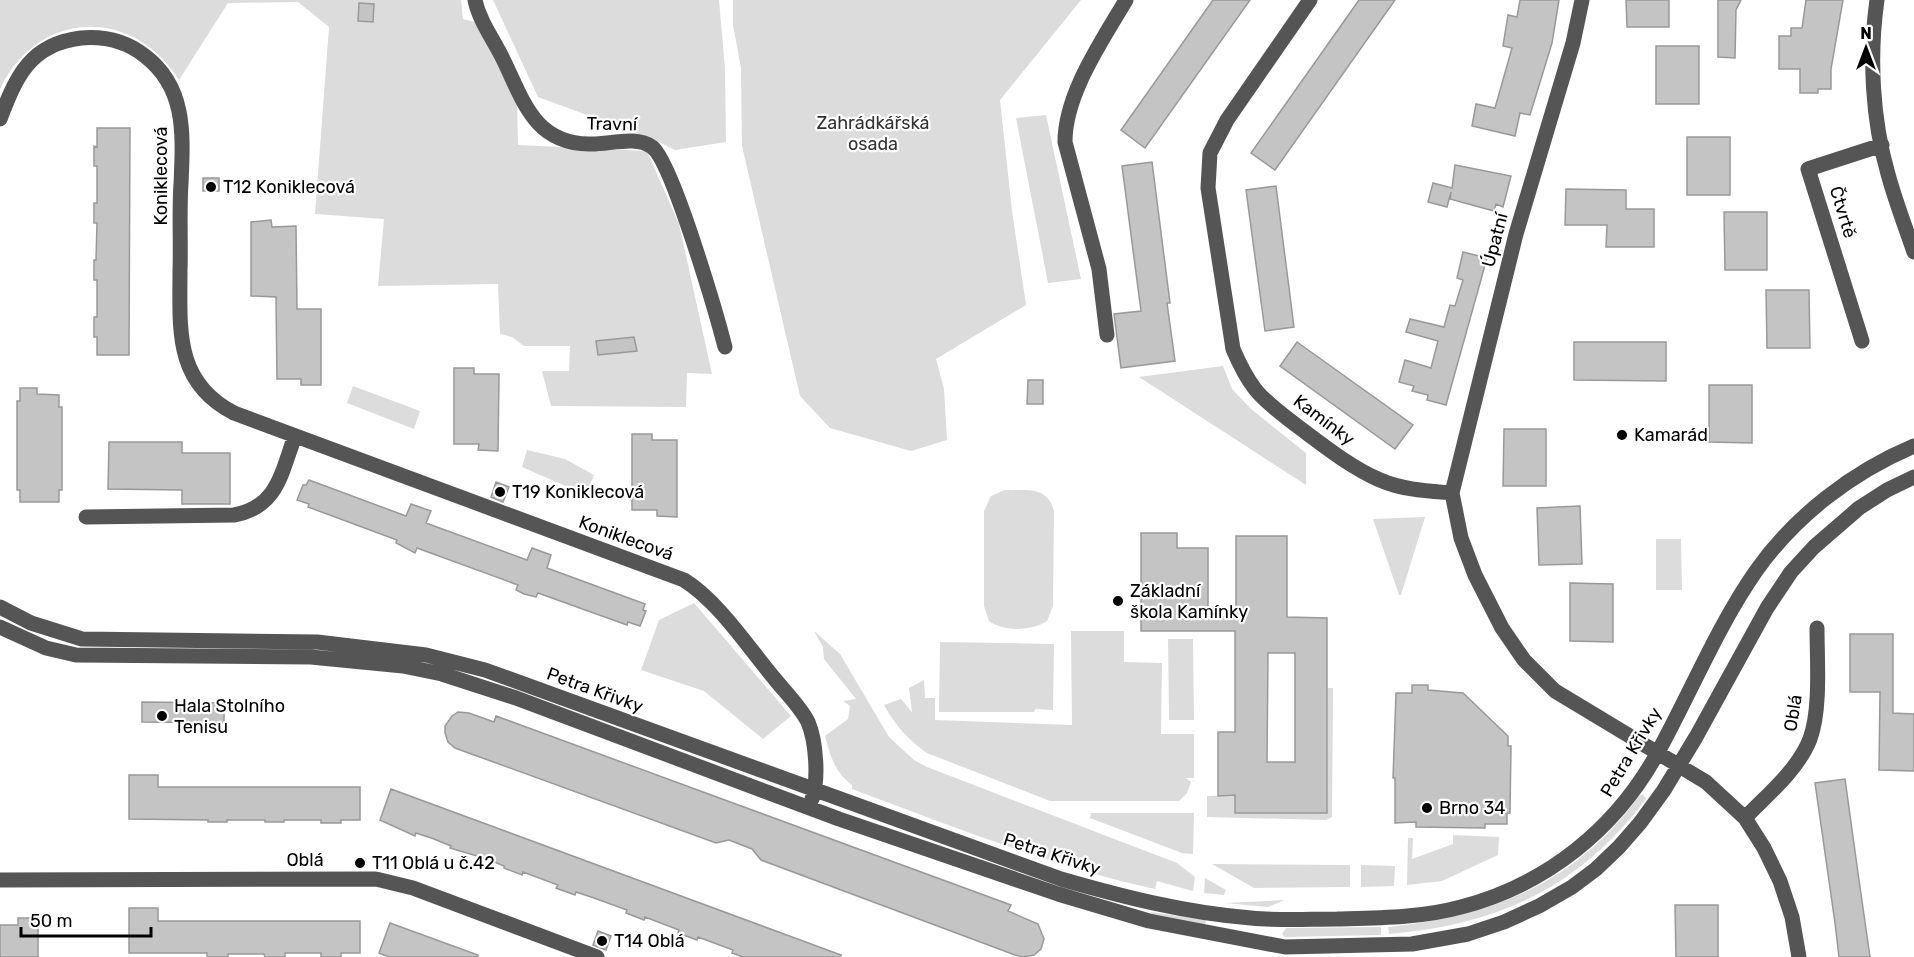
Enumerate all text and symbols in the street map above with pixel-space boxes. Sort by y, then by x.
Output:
north arrow [1836,18,1896,78]
text: N [1860,24,1872,43]
park label: Zahrádkářská osada [816,112,930,155]
street label: Travní [586,113,639,135]
street label: Koniklecová [150,126,172,226]
place label: T12 Koniklecová [223,176,355,198]
marker: T12 Koniklecová [204,180,218,194]
street label: Čtvrtě [1825,183,1861,241]
street label: Úpatní [1477,209,1513,270]
street label: Kamínky [1289,390,1359,450]
place label: Kamarád [1634,424,1708,446]
marker: Kamarád [1615,428,1629,442]
place label: T19 Koniklecová [512,481,644,503]
marker: T19 Koniklecová [493,485,507,499]
street label: Koniklecová [576,511,676,565]
place label: Základní škola Kamínky [1130,580,1248,623]
marker: Základní škola Kamínky [1111,594,1125,608]
street label: Petra Křivky [544,662,646,718]
street label: Oblá [1779,693,1807,733]
place label: Hala Stolního Tenisu [174,695,285,738]
street label: Petra Křivky [1596,703,1666,801]
marker: Hala Stolního Tenisu [155,709,169,723]
place label: Brno 34 [1439,797,1506,819]
marker: Brno 34 [1420,801,1434,815]
street label: Petra Křivky [1001,828,1103,880]
street label: Oblá [286,849,324,871]
place label: T11 Oblá u č.42 [372,852,495,874]
marker: T11 Oblá u č.42 [353,856,367,870]
scale bar [21,900,152,938]
text: 50 m [30,910,73,932]
place label: T14 Oblá [614,930,685,952]
marker: T14 Oblá [595,934,609,948]

